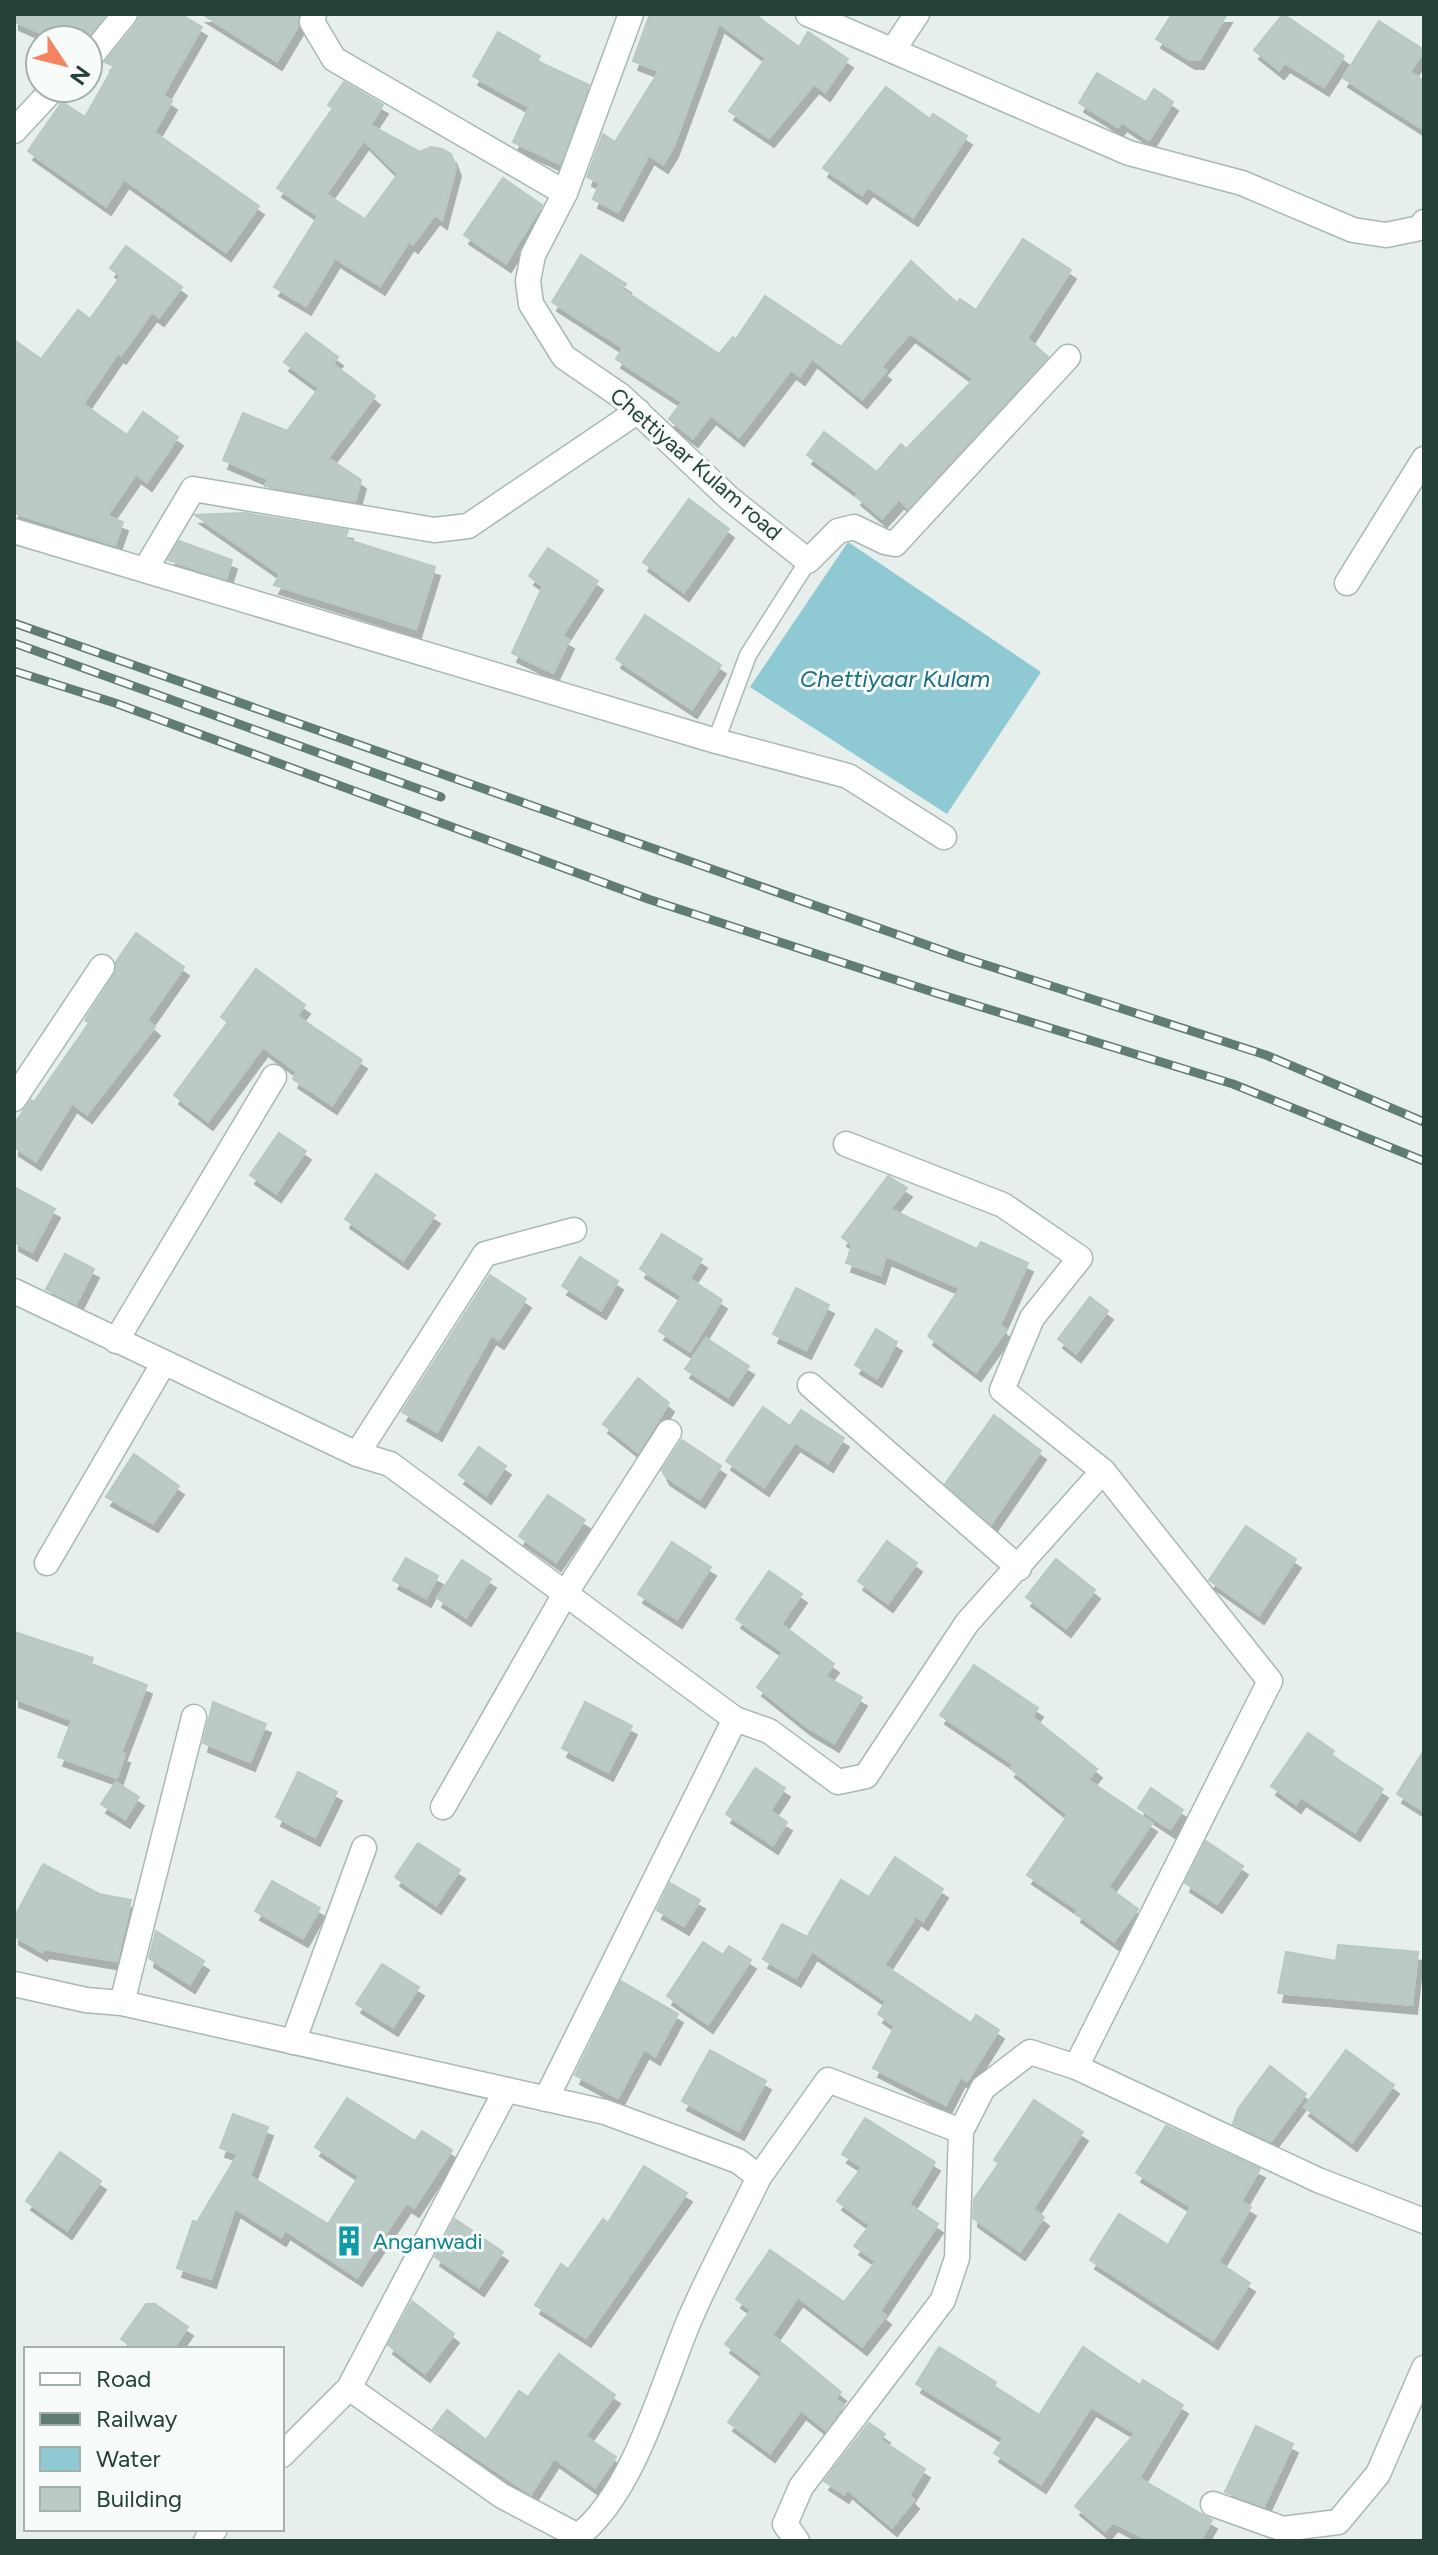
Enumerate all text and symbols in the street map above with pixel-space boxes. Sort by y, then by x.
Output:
north arrow [24,24,104,104]
text: N [64,60,96,90]
street label: Chettiyaar Kulam road [605,382,787,546]
water label: Chettiyaar Kulam [800,664,990,693]
building icon: Anganwadi [332,2224,366,2258]
place label: Anganwadi [373,2228,483,2255]
legend [24,2347,284,2531]
text: Road [96,2364,151,2393]
text: Railway [96,2404,178,2433]
text: Water [96,2444,161,2473]
text: Building [96,2484,182,2513]

